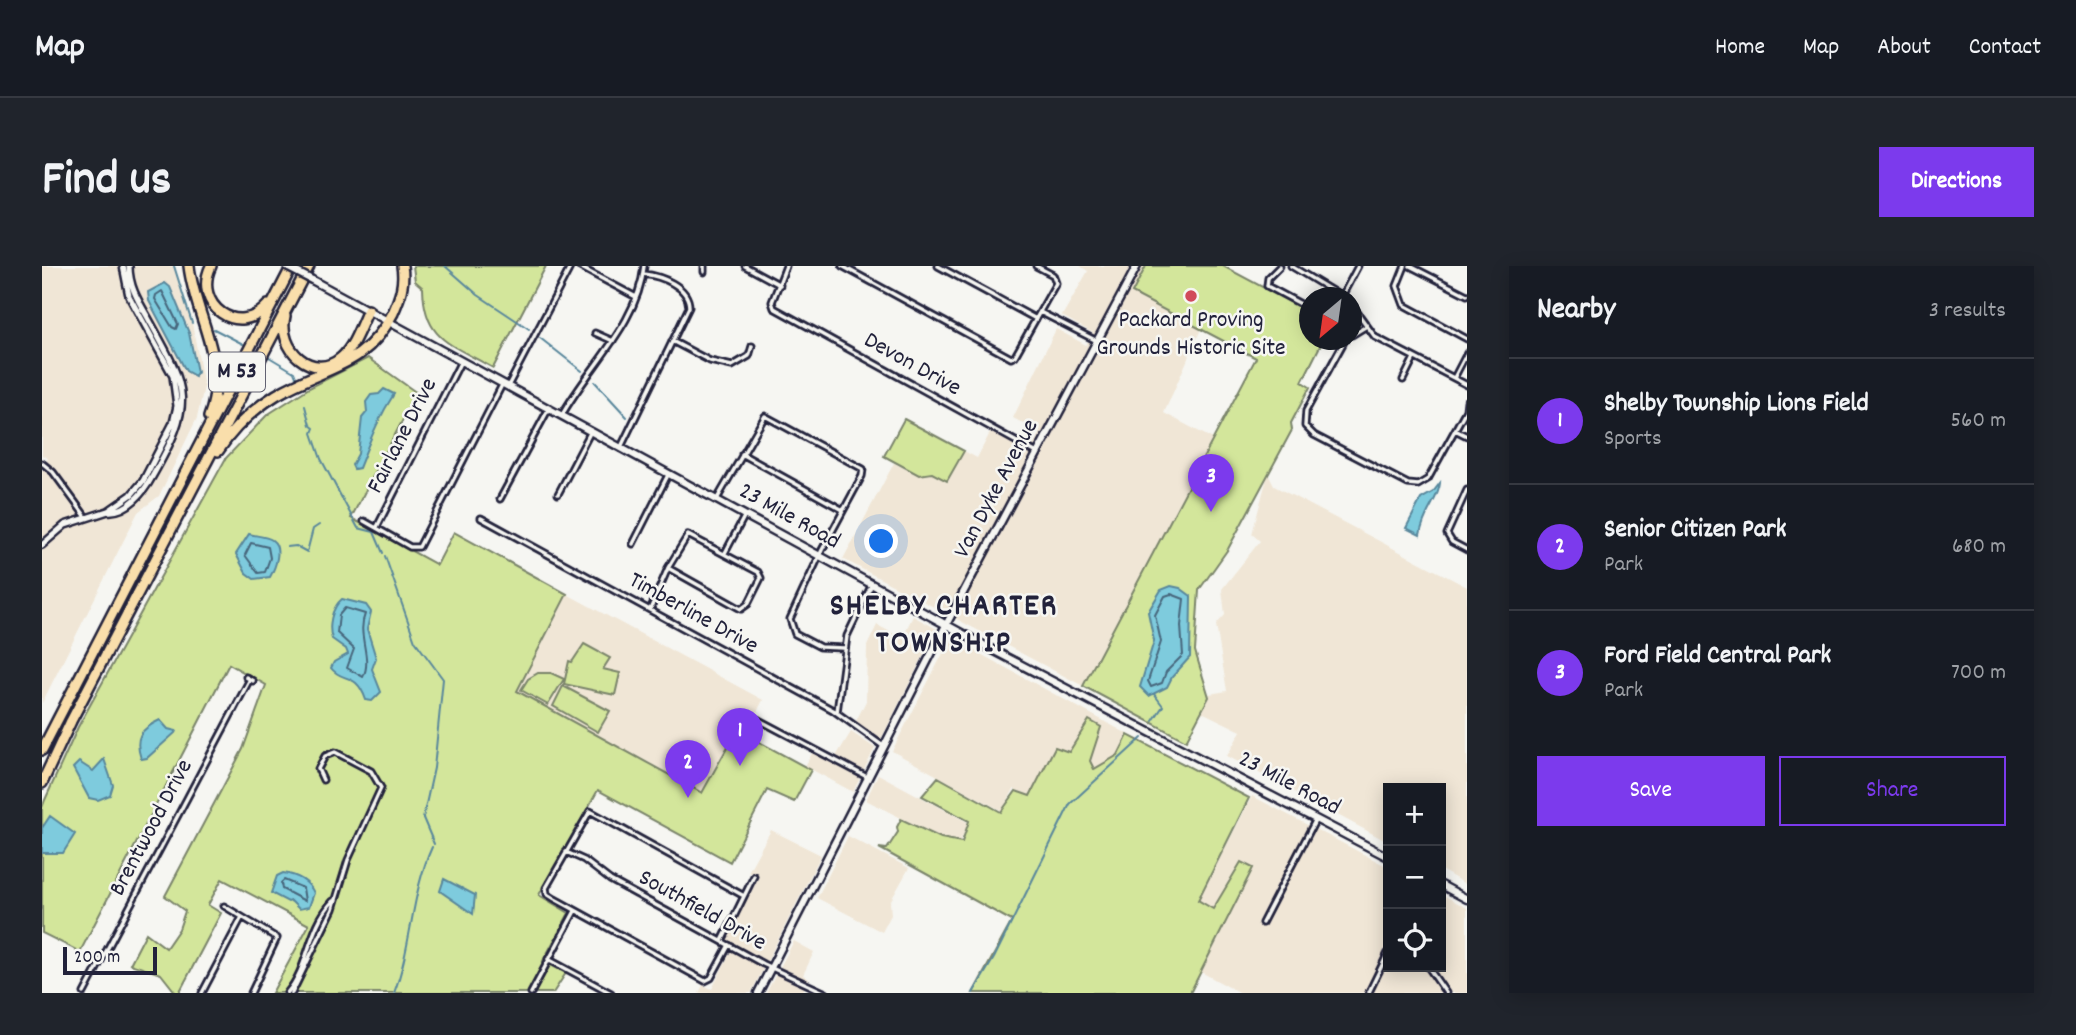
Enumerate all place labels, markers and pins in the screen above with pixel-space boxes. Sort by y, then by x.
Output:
marker: Packard Proving Grounds Historic Site [1183,288,1199,304]
place label: Packard Proving Grounds Historic Site [1096,304,1286,366]
pin: 3 [1188,454,1234,512]
pin: 1 [717,708,763,766]
pin: 2 [665,740,711,798]

